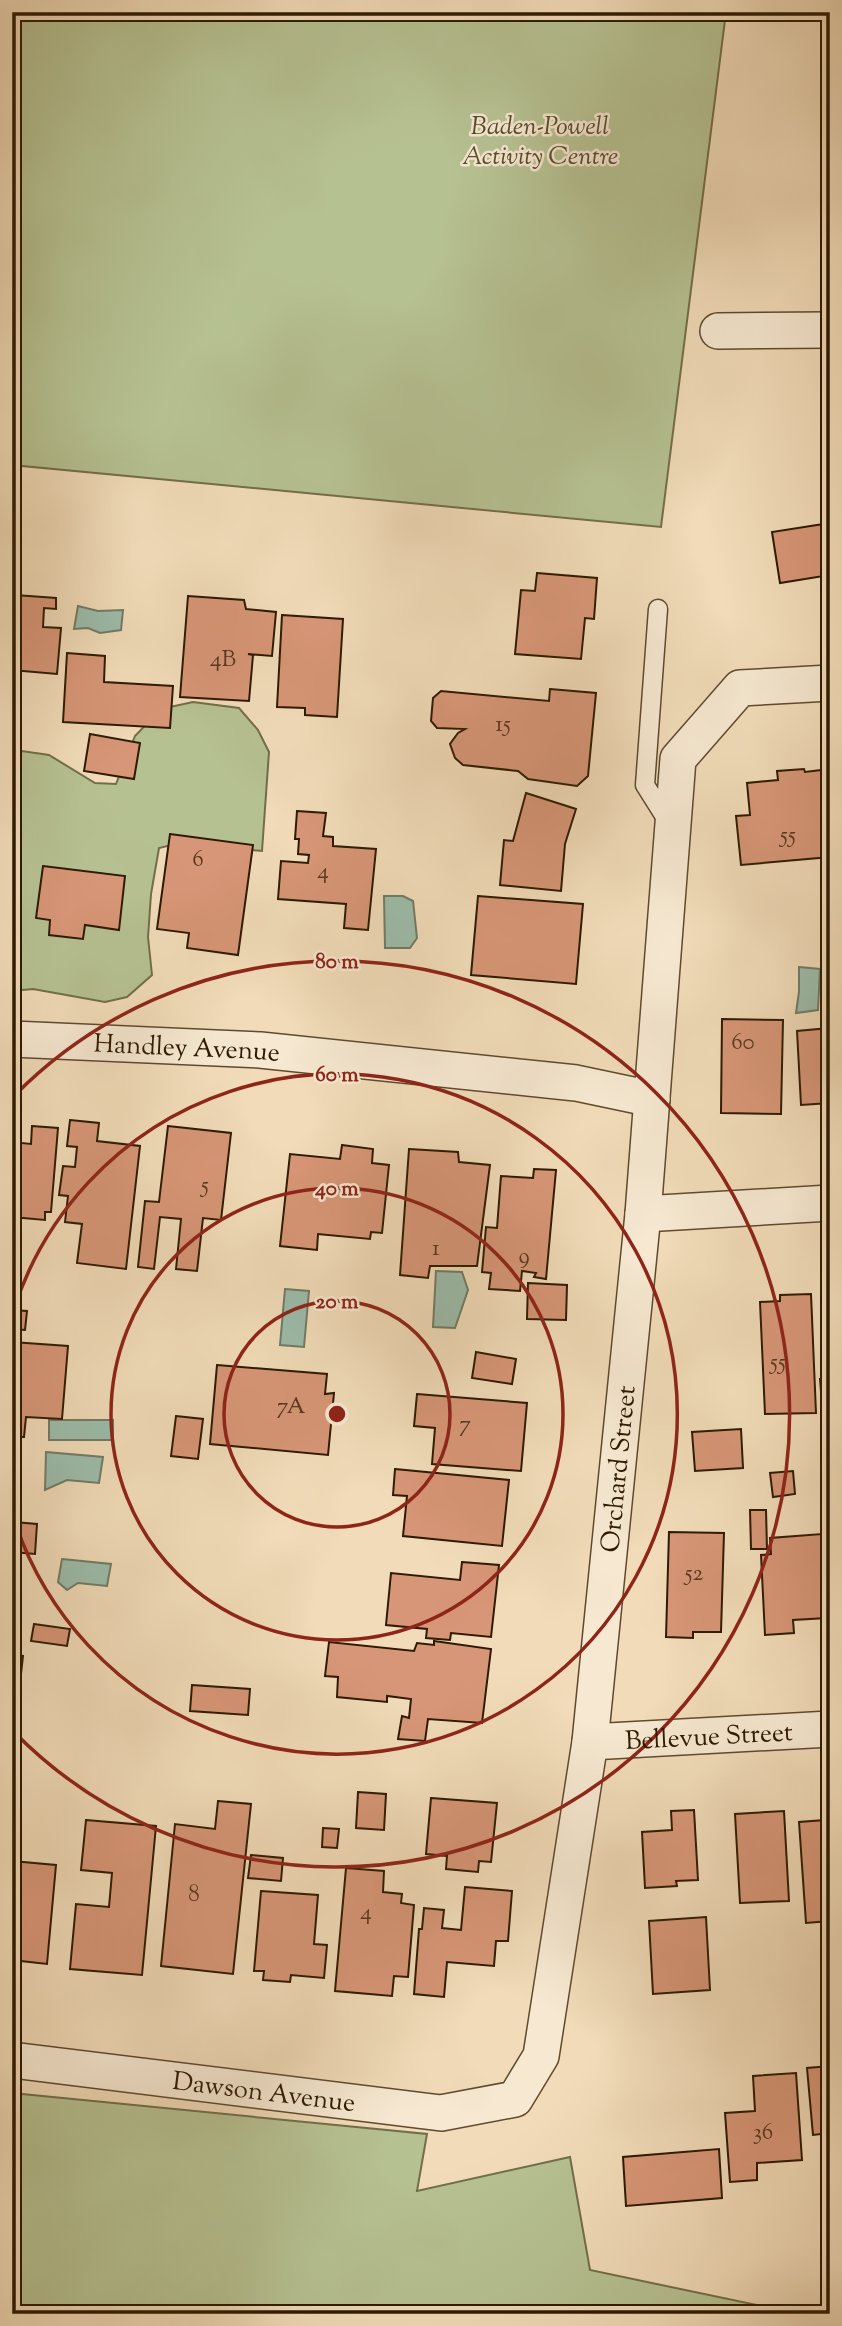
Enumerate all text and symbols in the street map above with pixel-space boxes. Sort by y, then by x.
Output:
park label: Baden-Powell Activity Centre [462,109,618,176]
house number: 4B [210,644,236,677]
house number: 15 [495,709,511,742]
house number: 55 [778,820,796,853]
house number: 6 [192,844,204,877]
house number: 4 [317,856,329,889]
text: 80 m [315,948,359,978]
street label: Handley Avenue [93,1027,282,1073]
house number: 60 [731,1027,755,1060]
text: 60 m [315,1061,359,1091]
house number: 5 [199,1170,209,1203]
text: 40 m [314,1175,359,1205]
house number: 1 [432,1233,440,1266]
house number: 9 [518,1241,530,1274]
text: 20 m [316,1288,359,1318]
house number: 55 [768,1347,786,1380]
street label: Orchard Street [593,1384,647,1555]
house number: 7A [277,1391,306,1424]
centre of rings [325,1402,349,1426]
house number: 7 [459,1409,471,1442]
house number: 52 [683,1558,704,1591]
street label: Bellevue Street [624,1715,794,1761]
house number: 8 [188,1879,200,1912]
house number: 4 [360,1897,372,1930]
street label: Dawson Avenue [170,2064,357,2123]
house number: 36 [753,2117,773,2150]

